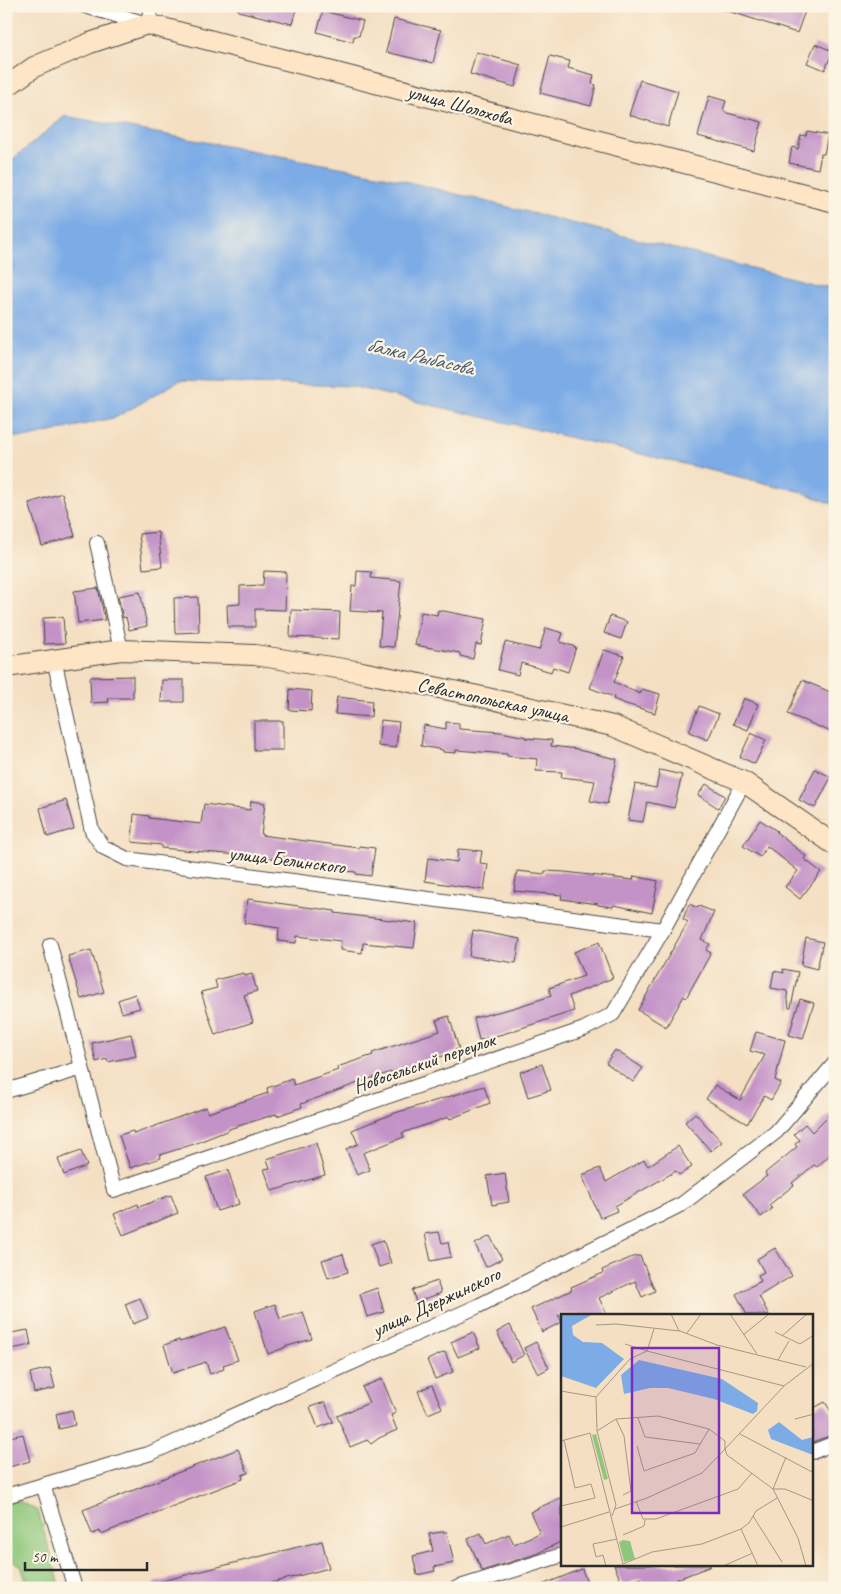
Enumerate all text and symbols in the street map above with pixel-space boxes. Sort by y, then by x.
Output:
street label: улица Шолохова [404,79,517,131]
water label: балка Рыбасова [364,331,478,381]
street label: Севастопольская улица [415,672,573,729]
street label: улица Белинского [226,840,348,880]
street label: Новосельский переулок [350,1027,500,1099]
street label: улица Дзержинского [367,1261,505,1343]
inset map [561,1314,814,1566]
scale bar [25,1539,148,1571]
text: 50 m [32,1548,59,1567]

